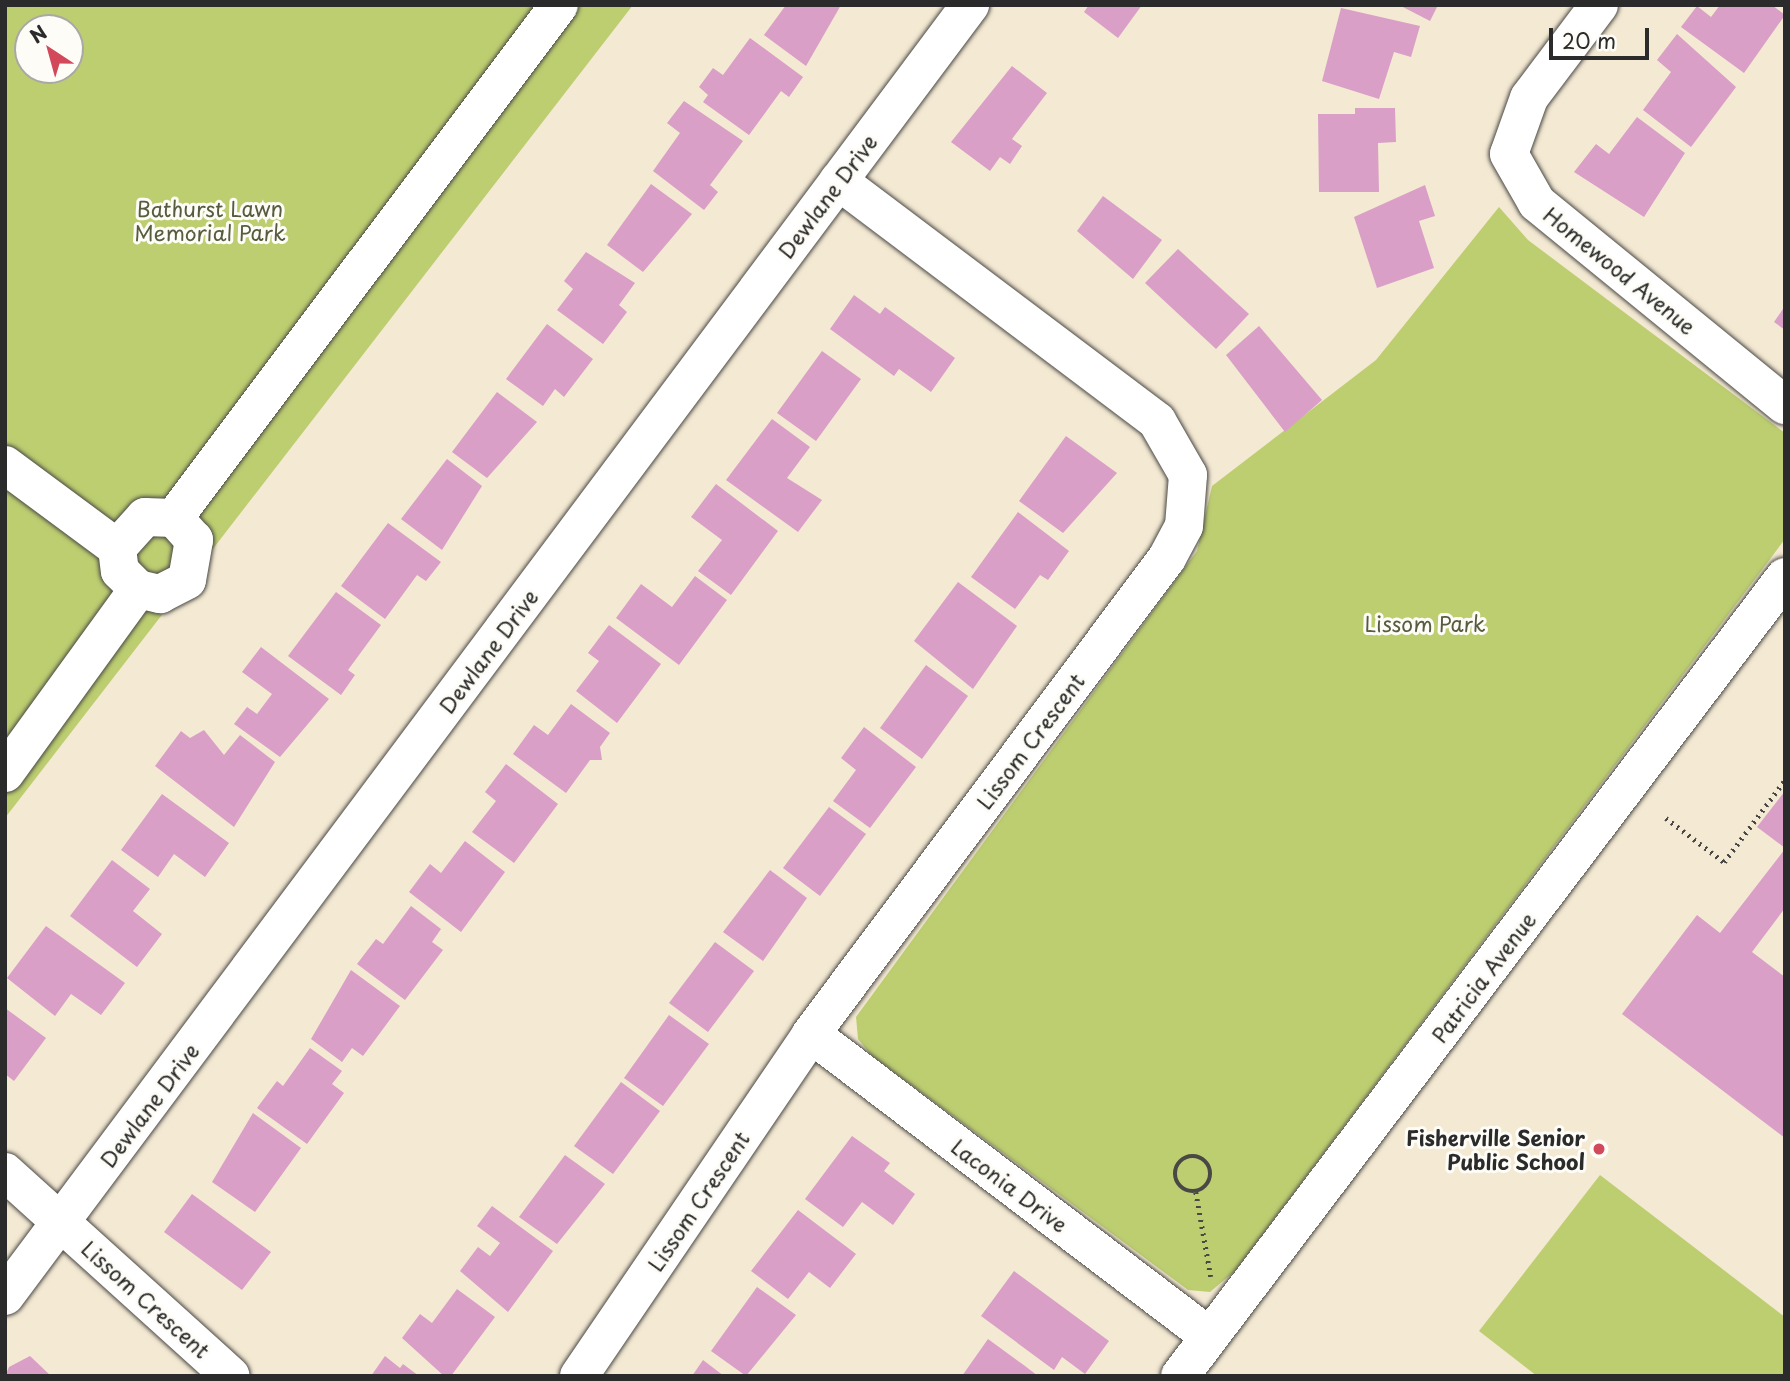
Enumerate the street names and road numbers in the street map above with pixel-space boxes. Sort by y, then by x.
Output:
street label: Dewlane Drive [772,129,882,263]
street label: Homewood Avenue [1539,201,1701,339]
street label: Dewlane Drive [433,584,543,718]
street label: Lissom Crescent [971,669,1089,813]
street label: Patricia Avenue [1426,907,1540,1047]
street label: Dewlane Drive [94,1038,204,1172]
street label: Lissom Crescent [642,1127,754,1275]
street label: Laconia Drive [948,1134,1072,1236]
street label: Lissom Crescent [77,1235,215,1363]

